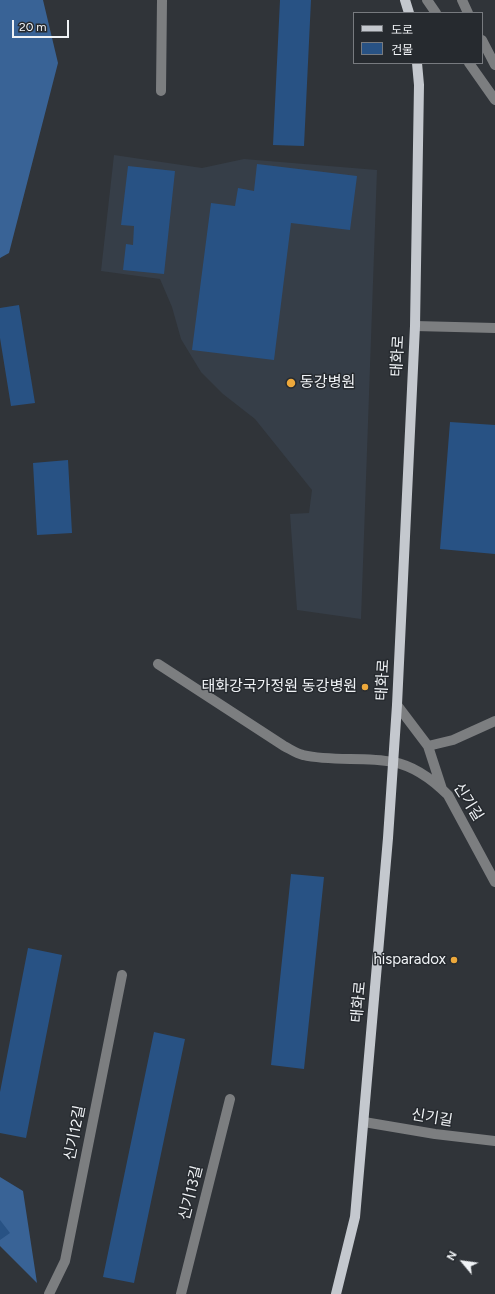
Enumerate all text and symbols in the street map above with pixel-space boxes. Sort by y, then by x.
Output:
scale bar [14,12,71,38]
legend [353,12,483,64]
text: 20 m [19,20,47,34]
text: 도로 [391,23,413,37]
text: 건물 [391,43,413,57]
street label: 태화로 [388,335,408,377]
place label: 동강병원 [300,374,355,392]
marker: 동강병원 [285,377,297,389]
street label: 태화로 [373,659,393,701]
place label: 태화강국가정원 동강병원 [201,678,357,696]
marker: 태화강국가정원 동강병원 [360,682,370,692]
street label: 신기길 [449,780,487,824]
place label: hisparadox [373,951,446,969]
marker: hisparadox [449,955,459,965]
street label: 태화로 [348,981,370,1023]
street label: 신기12길 [61,1104,89,1162]
street label: 신기길 [410,1106,454,1130]
street label: 신기13길 [176,1164,206,1222]
north arrow [443,1242,483,1282]
text: N [444,1249,460,1263]

